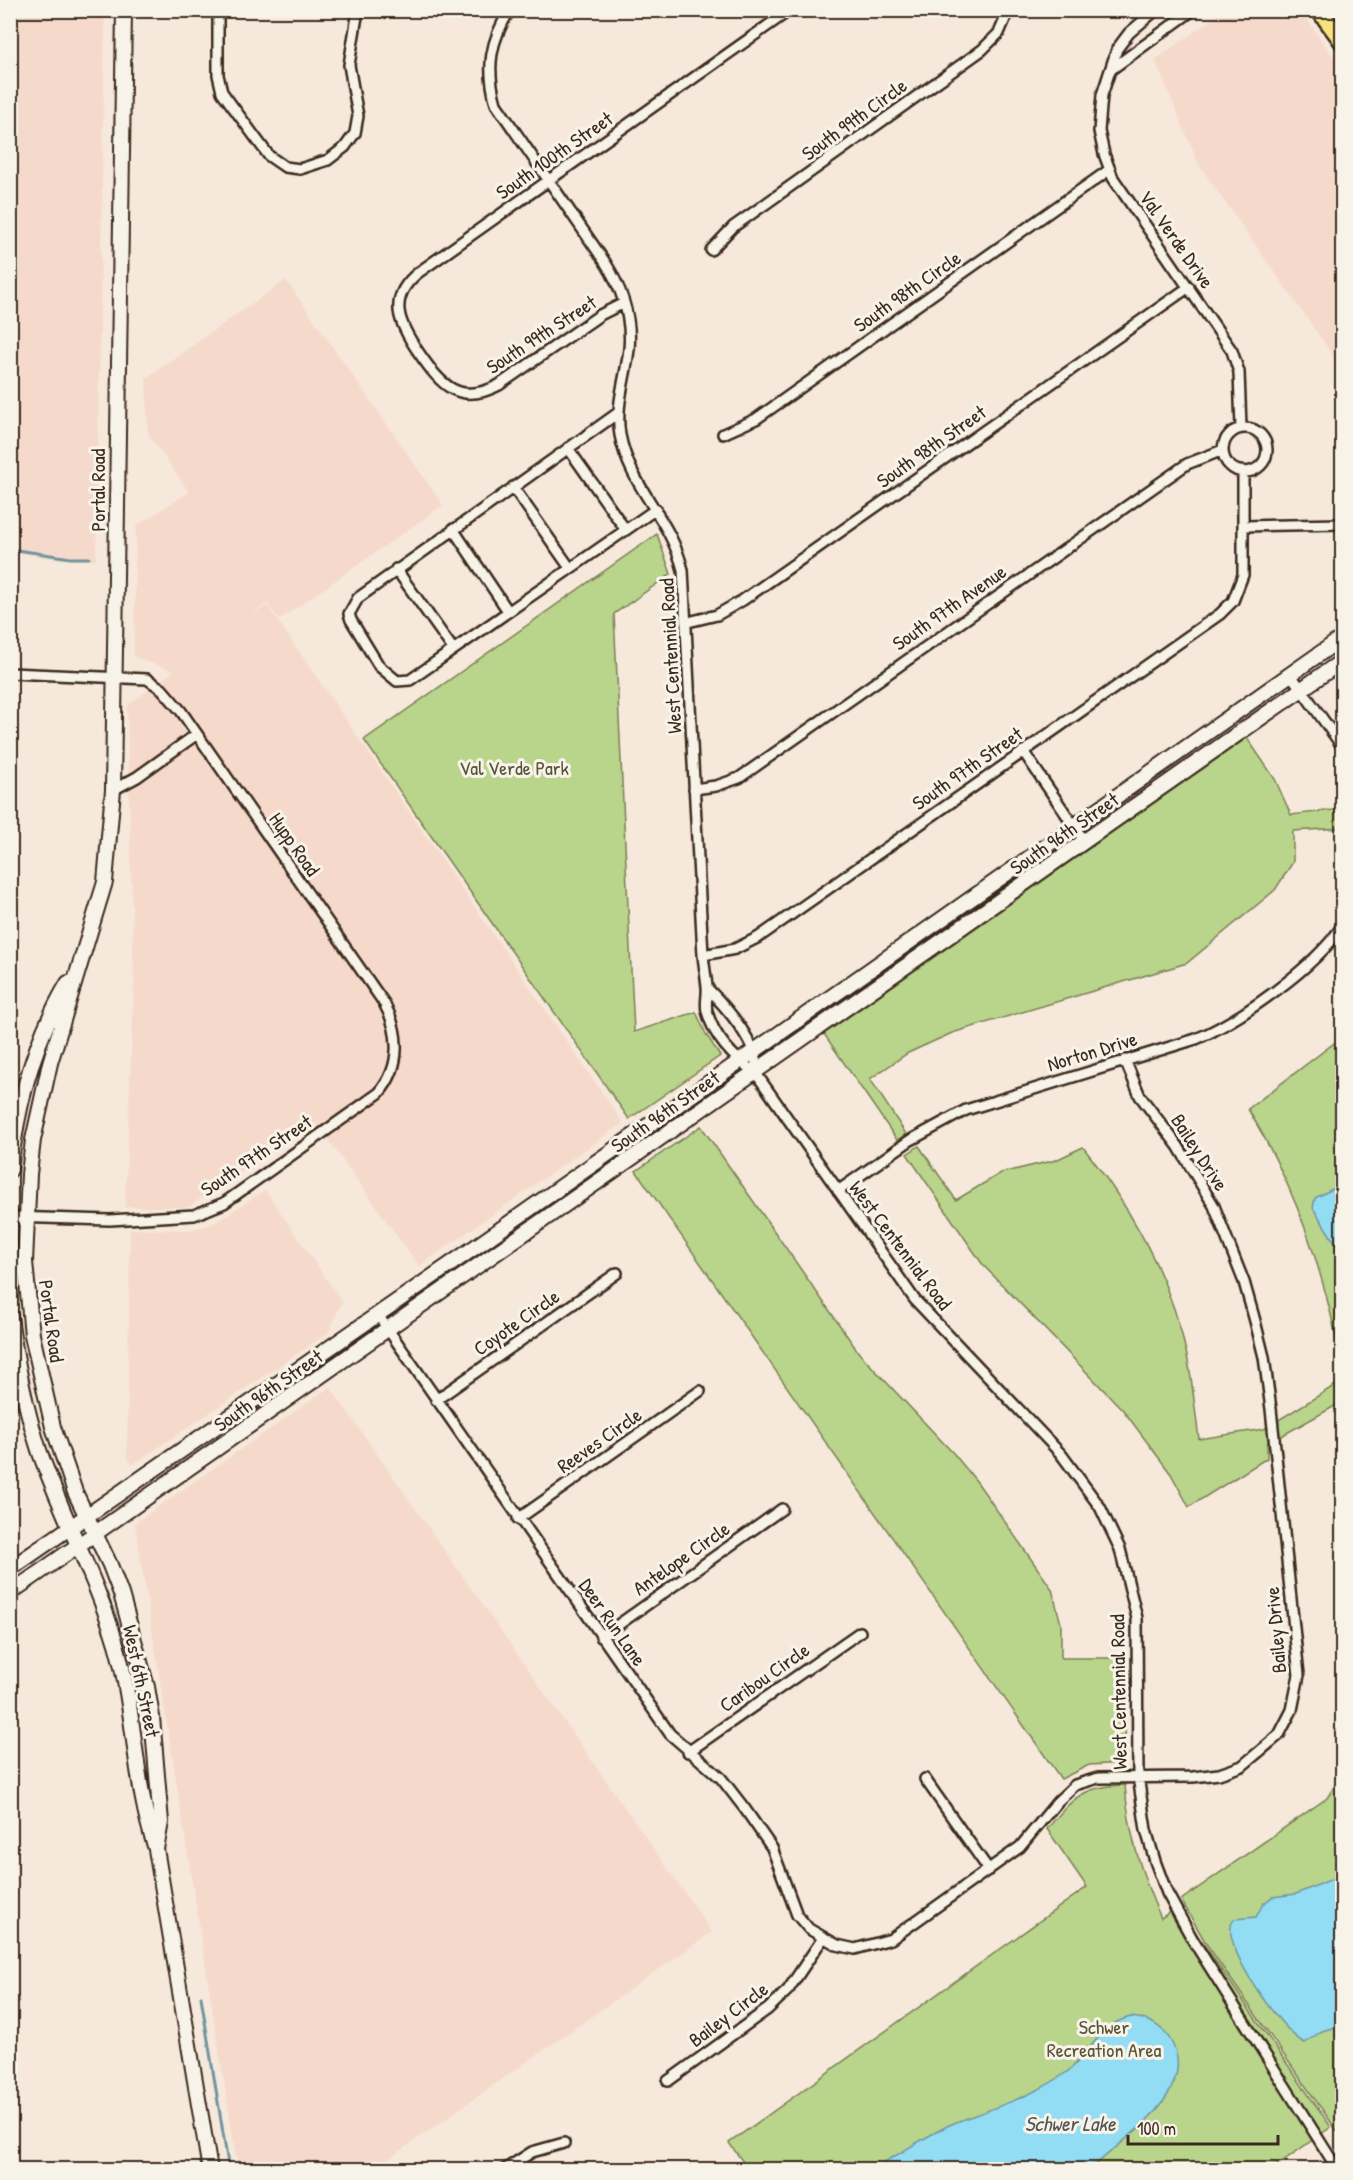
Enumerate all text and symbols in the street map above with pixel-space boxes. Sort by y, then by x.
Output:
street label: South 99th Circle [796,72,912,166]
street label: South 100th Street [490,104,619,205]
street label: Val Verde Drive [1133,185,1221,293]
street label: South 98th Circle [848,244,966,338]
street label: South 99th Street [481,288,602,380]
street label: South 98th Street [871,398,992,494]
street label: Portal Road [84,448,111,531]
street label: South 97th Avenue [887,558,1011,656]
street label: West Centennial Road [652,578,688,734]
street label: South 97th Street [906,719,1028,816]
park label: Val Verde Park [459,754,569,781]
street label: South 96th Street [1004,785,1125,880]
street label: Hupp Road [263,807,327,881]
street label: Norton Drive [1044,1025,1140,1077]
street label: South 96th Street [605,1063,726,1158]
street label: South 97th Street [195,1107,318,1202]
street label: Bailey Drive [1165,1108,1235,1196]
street label: West Centennial Road [843,1175,959,1315]
street label: Portal Road [33,1278,71,1364]
street label: Coyote Circle [468,1282,564,1361]
street label: South 96th Street [208,1342,329,1437]
street label: Reeves Circle [551,1401,647,1479]
street label: Antelope Circle [627,1515,735,1601]
street label: Deer Run Lane [573,1573,653,1671]
street label: Bailey Drive [1258,1586,1292,1674]
street label: West Centennial Road [1103,1614,1133,1770]
street label: West 6th Street [117,1622,167,1741]
street label: Caribou Circle [714,1636,814,1718]
street label: Bailey Circle [683,1975,773,2053]
park label: Schwer Recreation Area [1047,2013,1161,2063]
scale bar [1128,2108,1278,2146]
water label: Schwer Lake [1025,2109,1117,2138]
text: 100 m [1137,2116,1176,2141]

